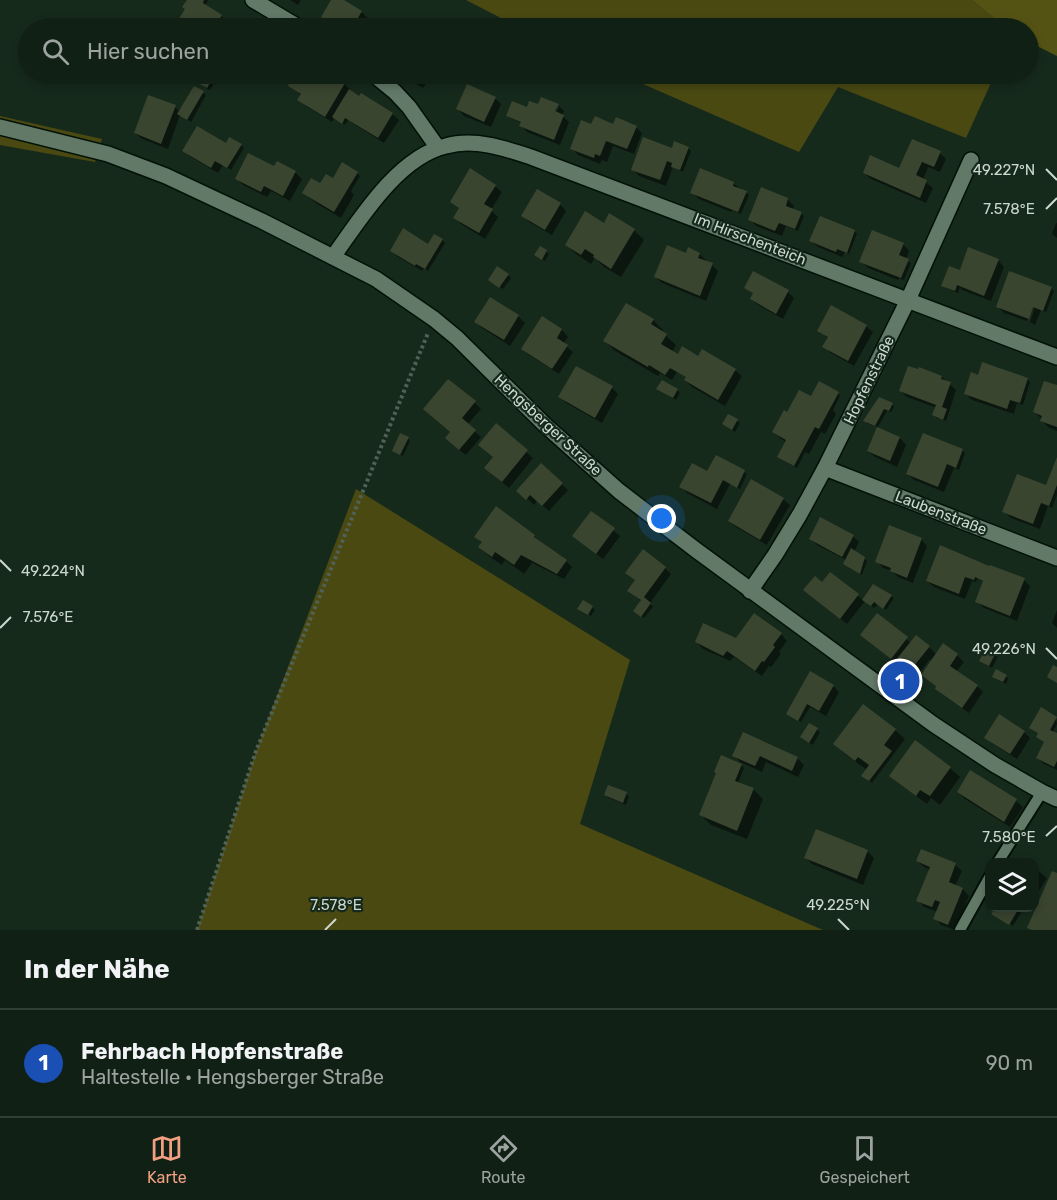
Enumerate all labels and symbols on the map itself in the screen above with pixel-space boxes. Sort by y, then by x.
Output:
text: 49.227°N [973,161,1035,179]
text: 7.578°E [983,200,1035,218]
street label: Im Hirschenteich [691,209,809,269]
street label: Hopfenstraße [840,333,898,427]
street label: Hengsberger Straße [491,371,605,479]
street label: Laubenstraße [893,487,989,539]
your location [647,504,676,533]
text: 49.224°N [21,562,85,580]
text: 7.576°E [23,608,73,626]
text: 49.226°N [972,640,1036,658]
pin: 1 [880,658,920,704]
text: 7.580°E [982,828,1036,846]
text: 7.578°E [310,896,362,914]
text: 49.225°N [806,896,870,914]

